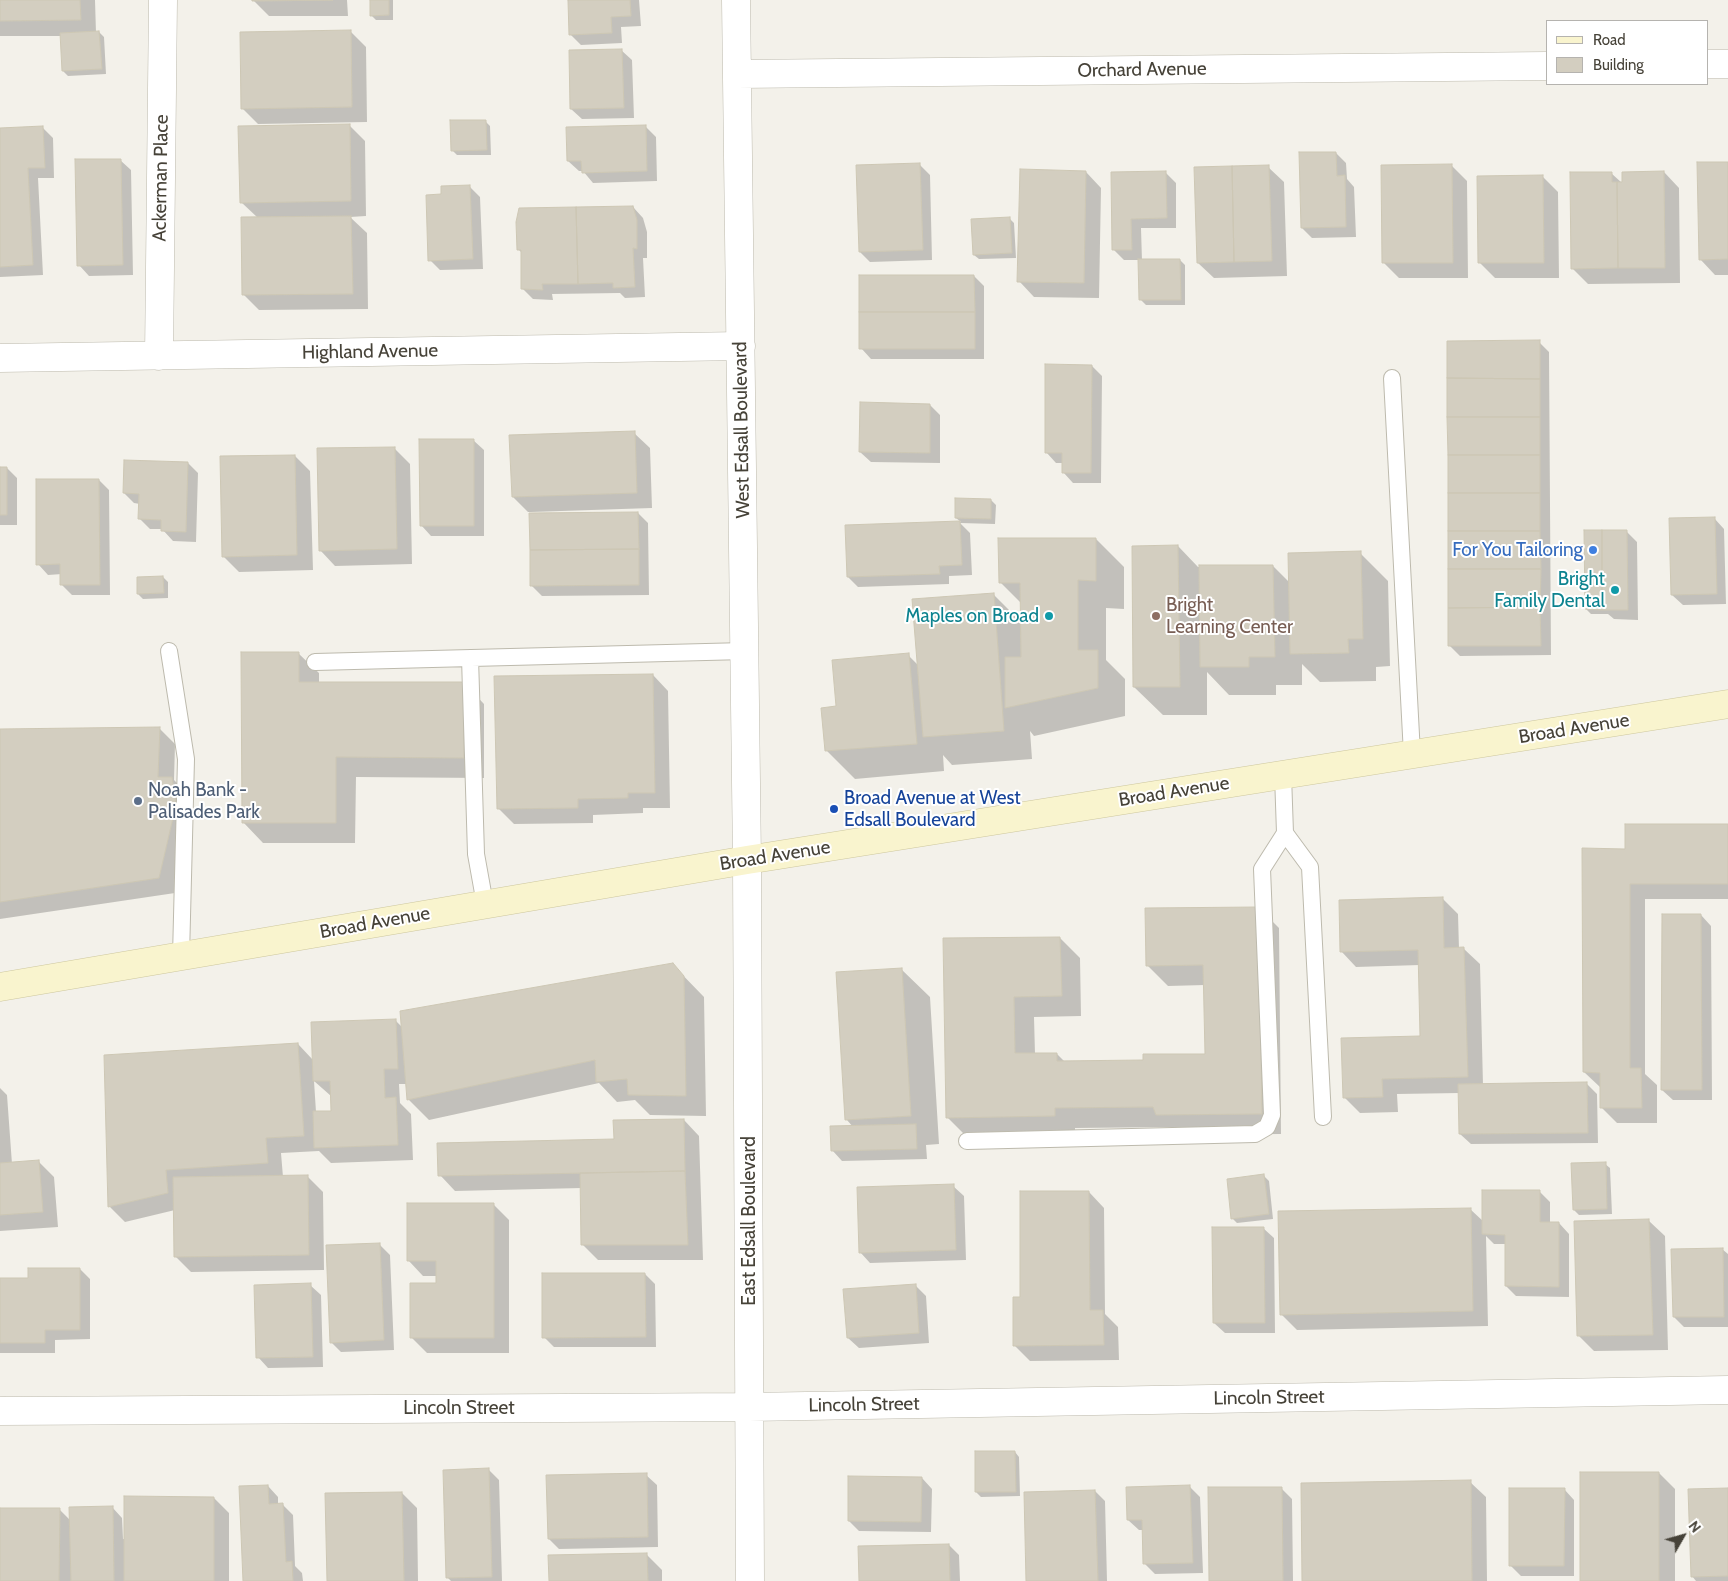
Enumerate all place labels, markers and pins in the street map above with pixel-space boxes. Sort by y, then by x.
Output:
place label: For You Tailoring [1452,539,1583,561]
marker: For You Tailoring [1587,544,1599,556]
place label: Bright Family Dental [1494,568,1605,612]
marker: Bright Family Dental [1609,584,1621,596]
place label: Bright Learning Center [1166,594,1293,638]
place label: Maples on Broad [905,605,1039,627]
marker: Maples on Broad [1043,610,1055,622]
marker: Bright Learning Center [1150,610,1162,622]
place label: Noah Bank - Palisades Park [148,779,260,823]
place label: Broad Avenue at West Edsall Boulevard [844,787,1021,831]
marker: Noah Bank - Palisades Park [132,795,144,807]
marker: Broad Avenue at West Edsall Boulevard [828,803,840,815]

